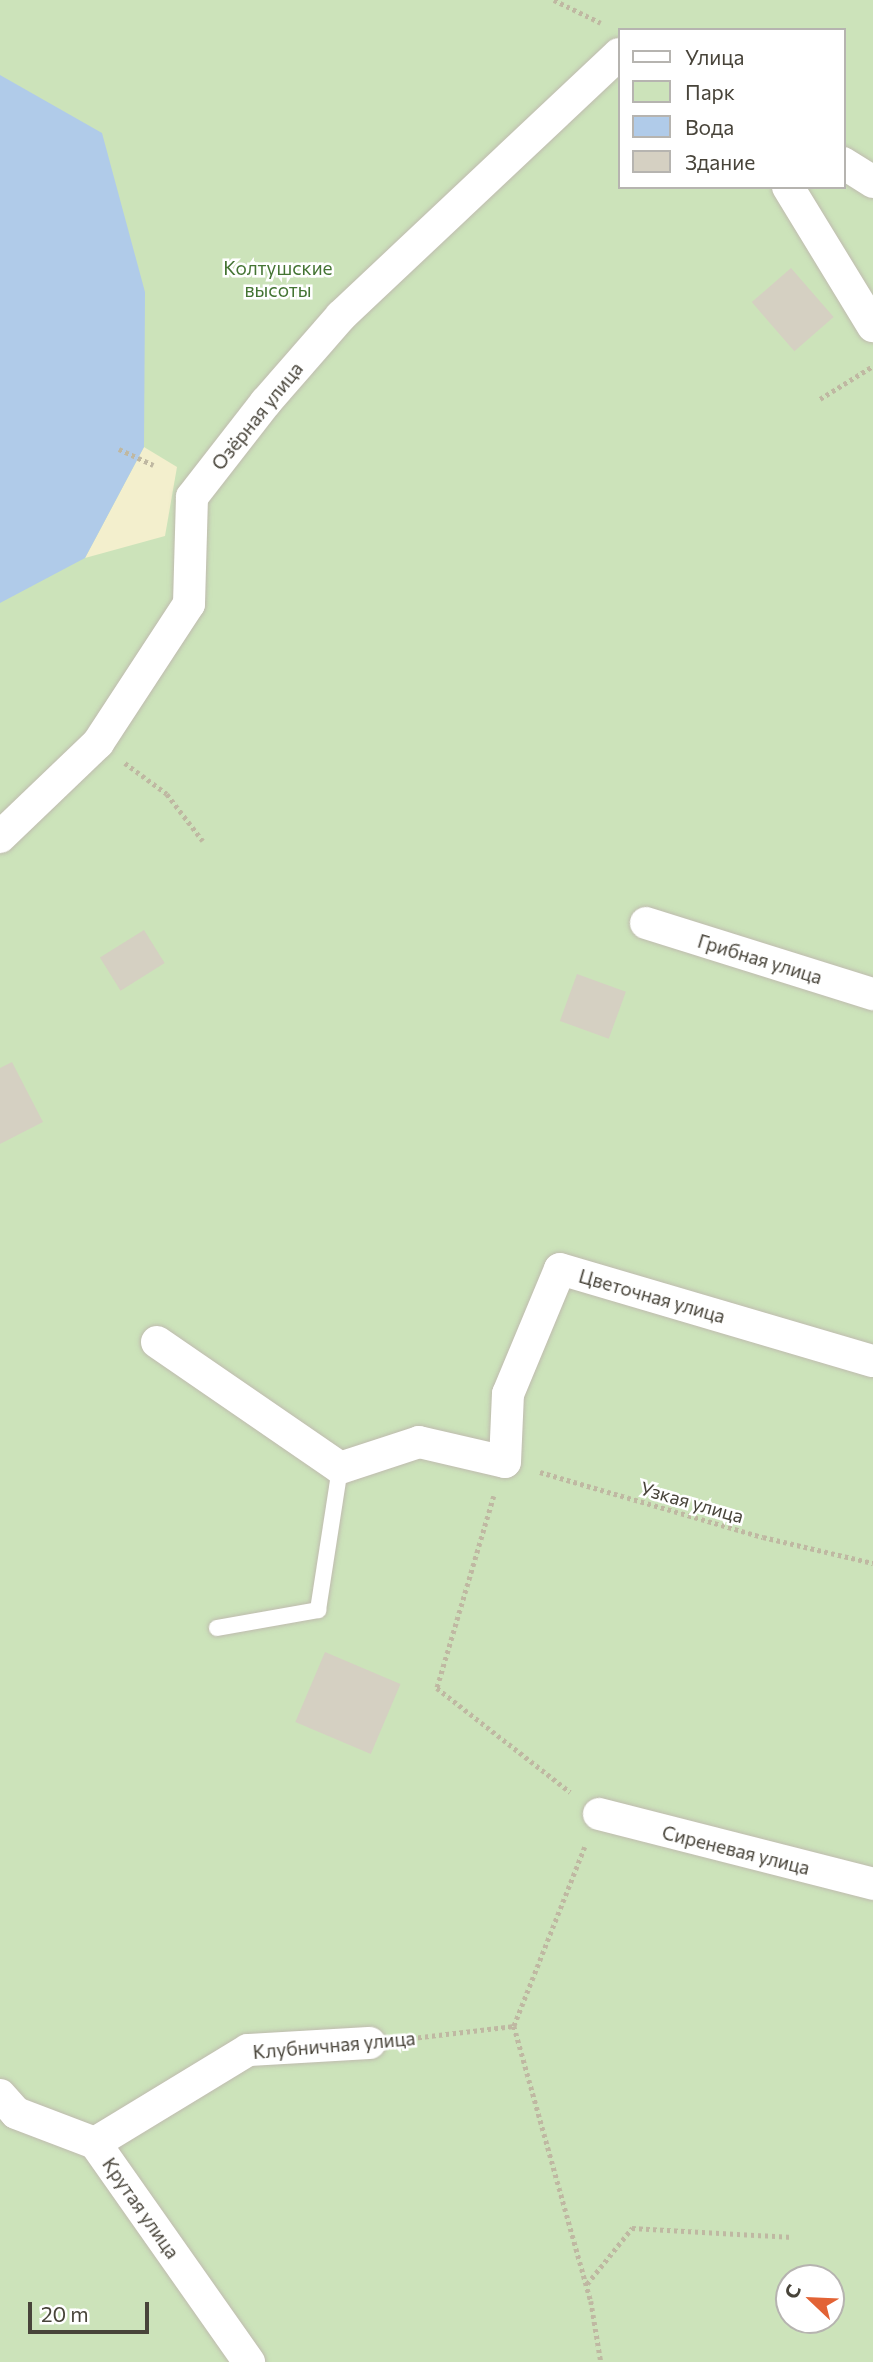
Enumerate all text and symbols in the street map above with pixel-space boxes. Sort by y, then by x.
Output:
legend [618,28,845,189]
text: Улица [685,44,744,69]
text: Парк [685,79,735,104]
text: Вода [685,114,734,139]
text: Здание [685,149,755,174]
park label: Колтушские высоты [223,257,333,301]
street label: Озёрная улица [207,357,307,475]
street label: Грибная улица [695,929,825,989]
street label: Цветочная улица [576,1264,728,1328]
street label: Узкая улица [638,1476,746,1528]
street label: Сиреневая улица [660,1821,812,1879]
street label: Клубничная улица [252,2027,416,2063]
street label: Крутая улица [98,2153,184,2263]
north arrow [775,2264,845,2334]
text: С [779,2281,805,2302]
scale bar [32,2288,152,2332]
text: 20 m [41,2301,89,2326]

